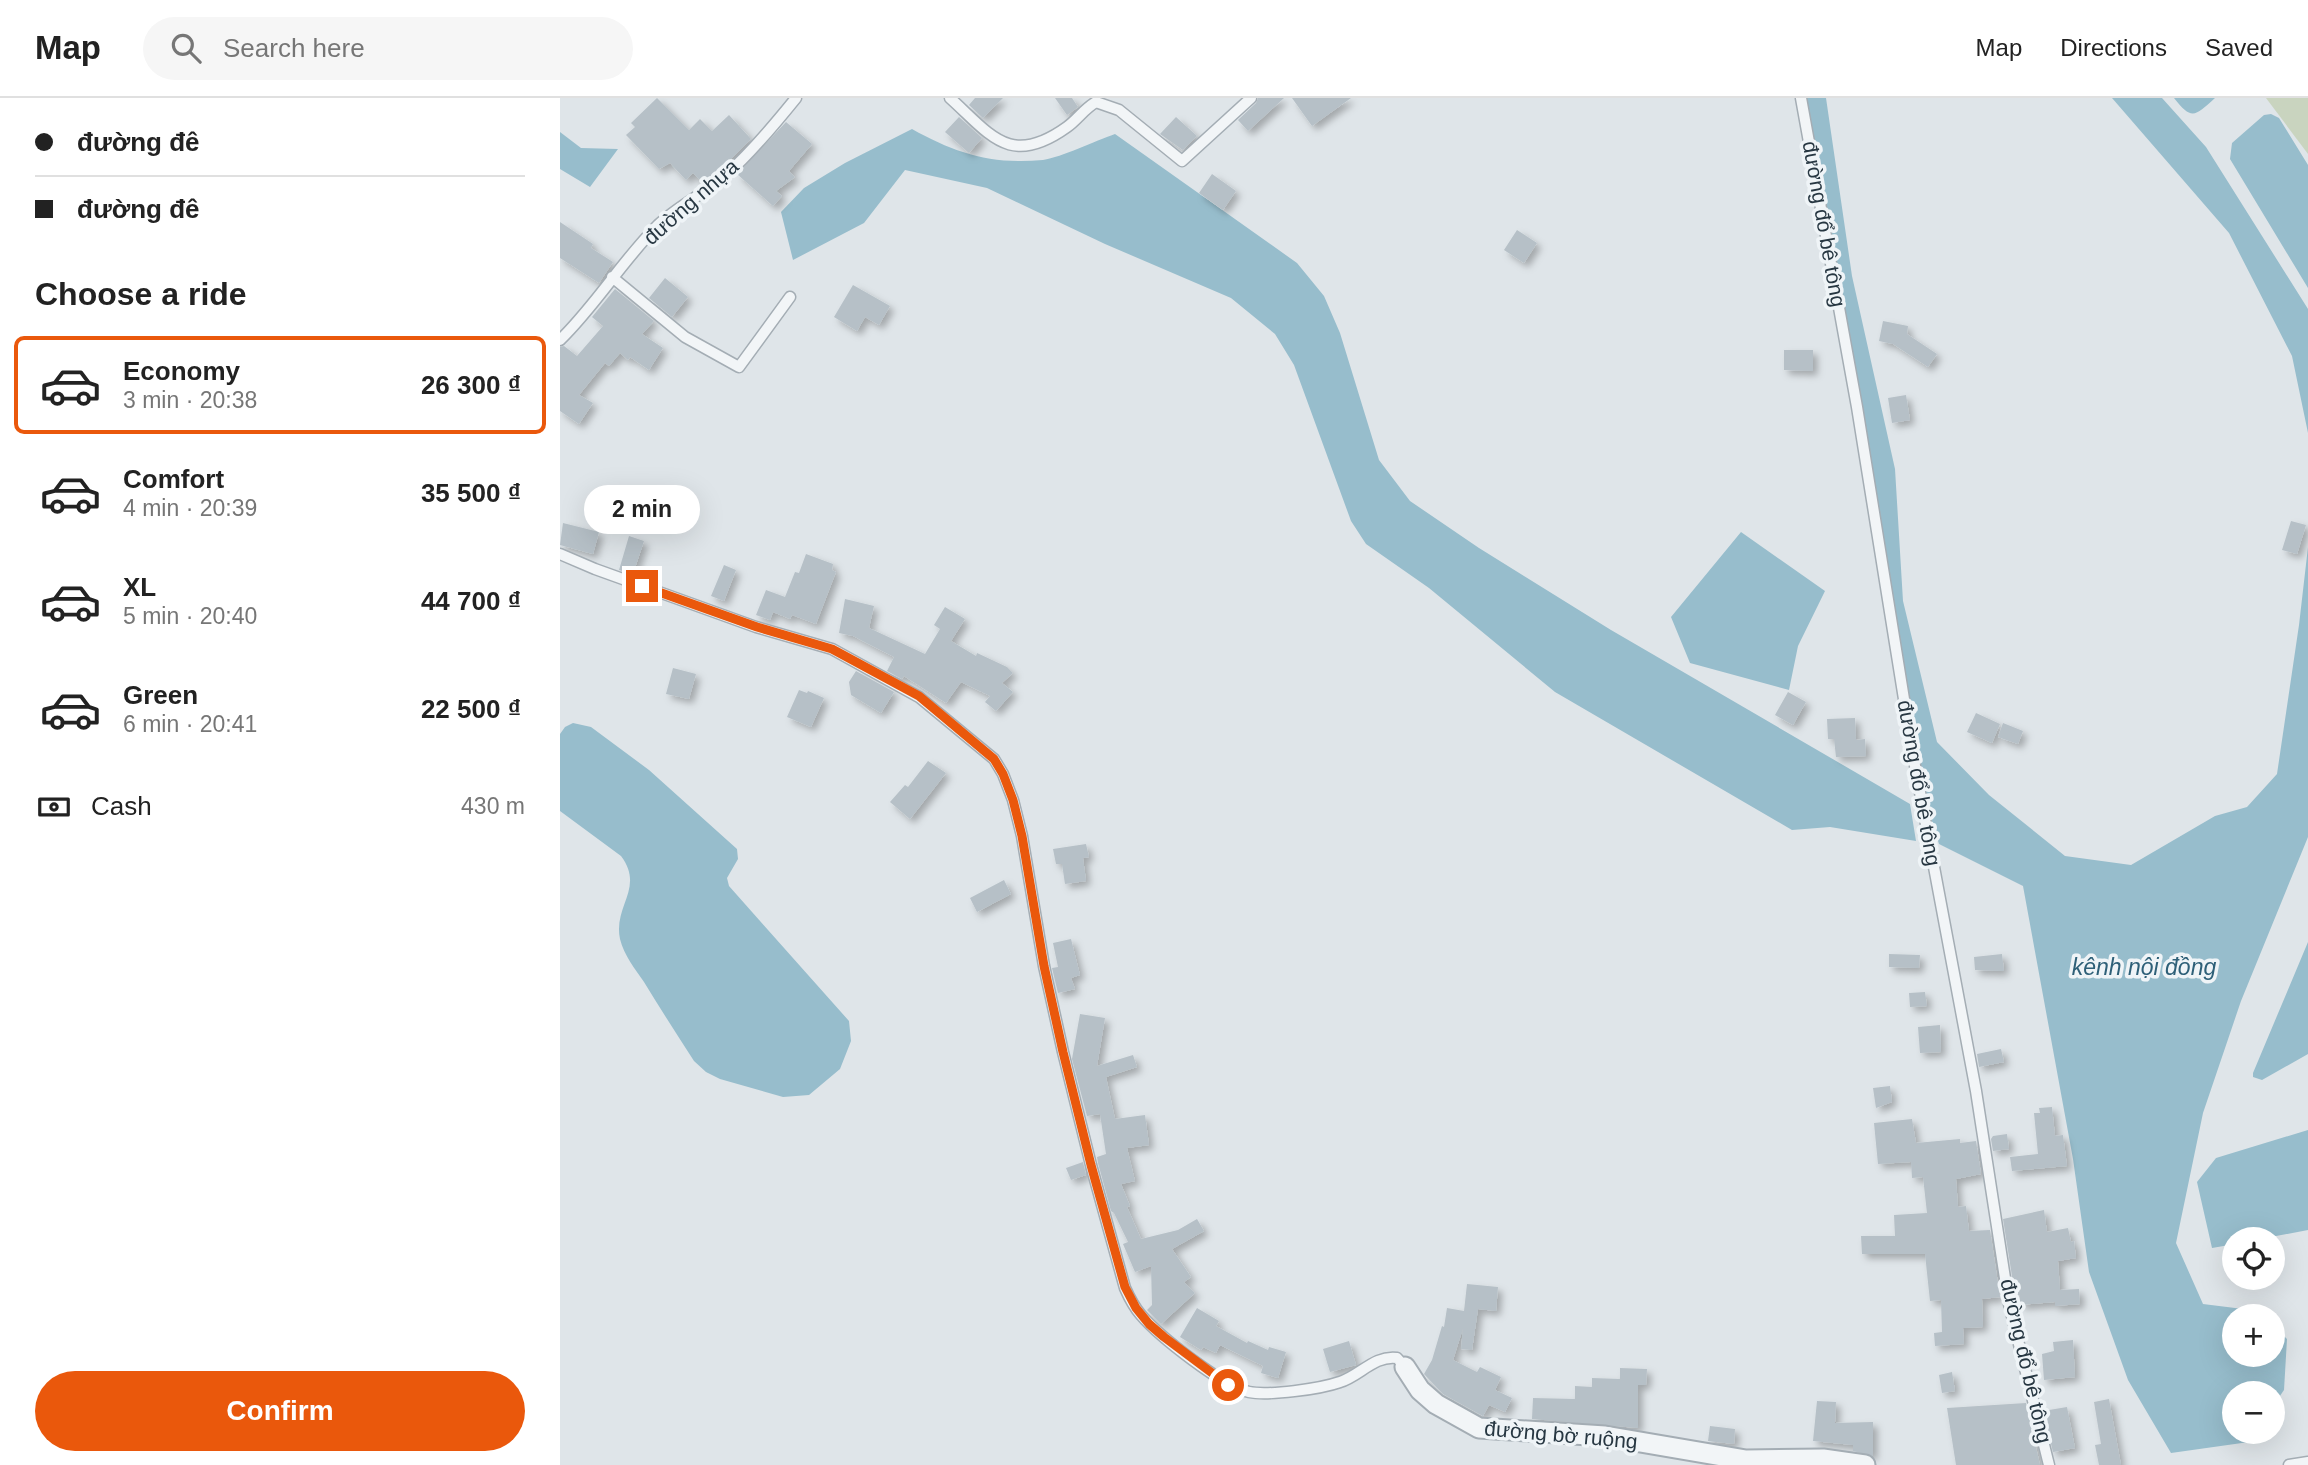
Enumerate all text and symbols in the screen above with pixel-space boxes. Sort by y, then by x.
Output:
search box [143,17,633,80]
text: Map [35,29,101,66]
icon: search [167,29,205,67]
text: Search here [223,33,365,63]
text: Map [1976,34,2022,61]
text: Directions [2060,34,2167,61]
text: Saved [2205,34,2273,61]
text: đường đê [77,127,200,157]
street label: đường đổ bê tông [1799,139,1850,309]
street label: đường nhựa [639,154,743,249]
text: đường đê [77,194,200,224]
text: Choose a ride [35,276,247,312]
icon: car [39,354,102,417]
text: Economy [123,356,240,386]
text: 26 300 ₫ [421,370,521,400]
text: 3 min · 20:38 [123,387,257,413]
icon: car [39,462,102,525]
text: Comfort [123,464,224,494]
text: 35 500 ₫ [421,478,521,508]
callout: 2 min [584,484,700,533]
text: 4 min · 20:39 [123,495,257,521]
text: 2 min [612,496,672,522]
icon: car [39,570,102,633]
route end [626,570,658,602]
text: XL [123,572,156,602]
text: 44 700 ₫ [421,586,521,616]
text: 5 min · 20:40 [123,603,257,629]
icon: car [39,678,102,741]
text: Green [123,680,198,710]
text: 22 500 ₫ [421,694,521,724]
street label: đường đổ bê tông [1894,698,1945,868]
text: 6 min · 20:41 [123,711,257,737]
icon: cash [35,788,73,826]
text: Cash [91,791,152,821]
text: 430 m [461,793,525,819]
water label: kênh nội đồng [2072,954,2216,980]
map controls [2222,1227,2285,1444]
button: locate [2222,1227,2285,1290]
street label: đường đổ bê tông [1996,1276,2057,1445]
button: + [2222,1304,2285,1367]
route start [1212,1369,1244,1401]
button: Confirm [35,1371,525,1451]
button: − [2222,1381,2285,1444]
street label: đường bờ ruộng [1483,1416,1639,1453]

